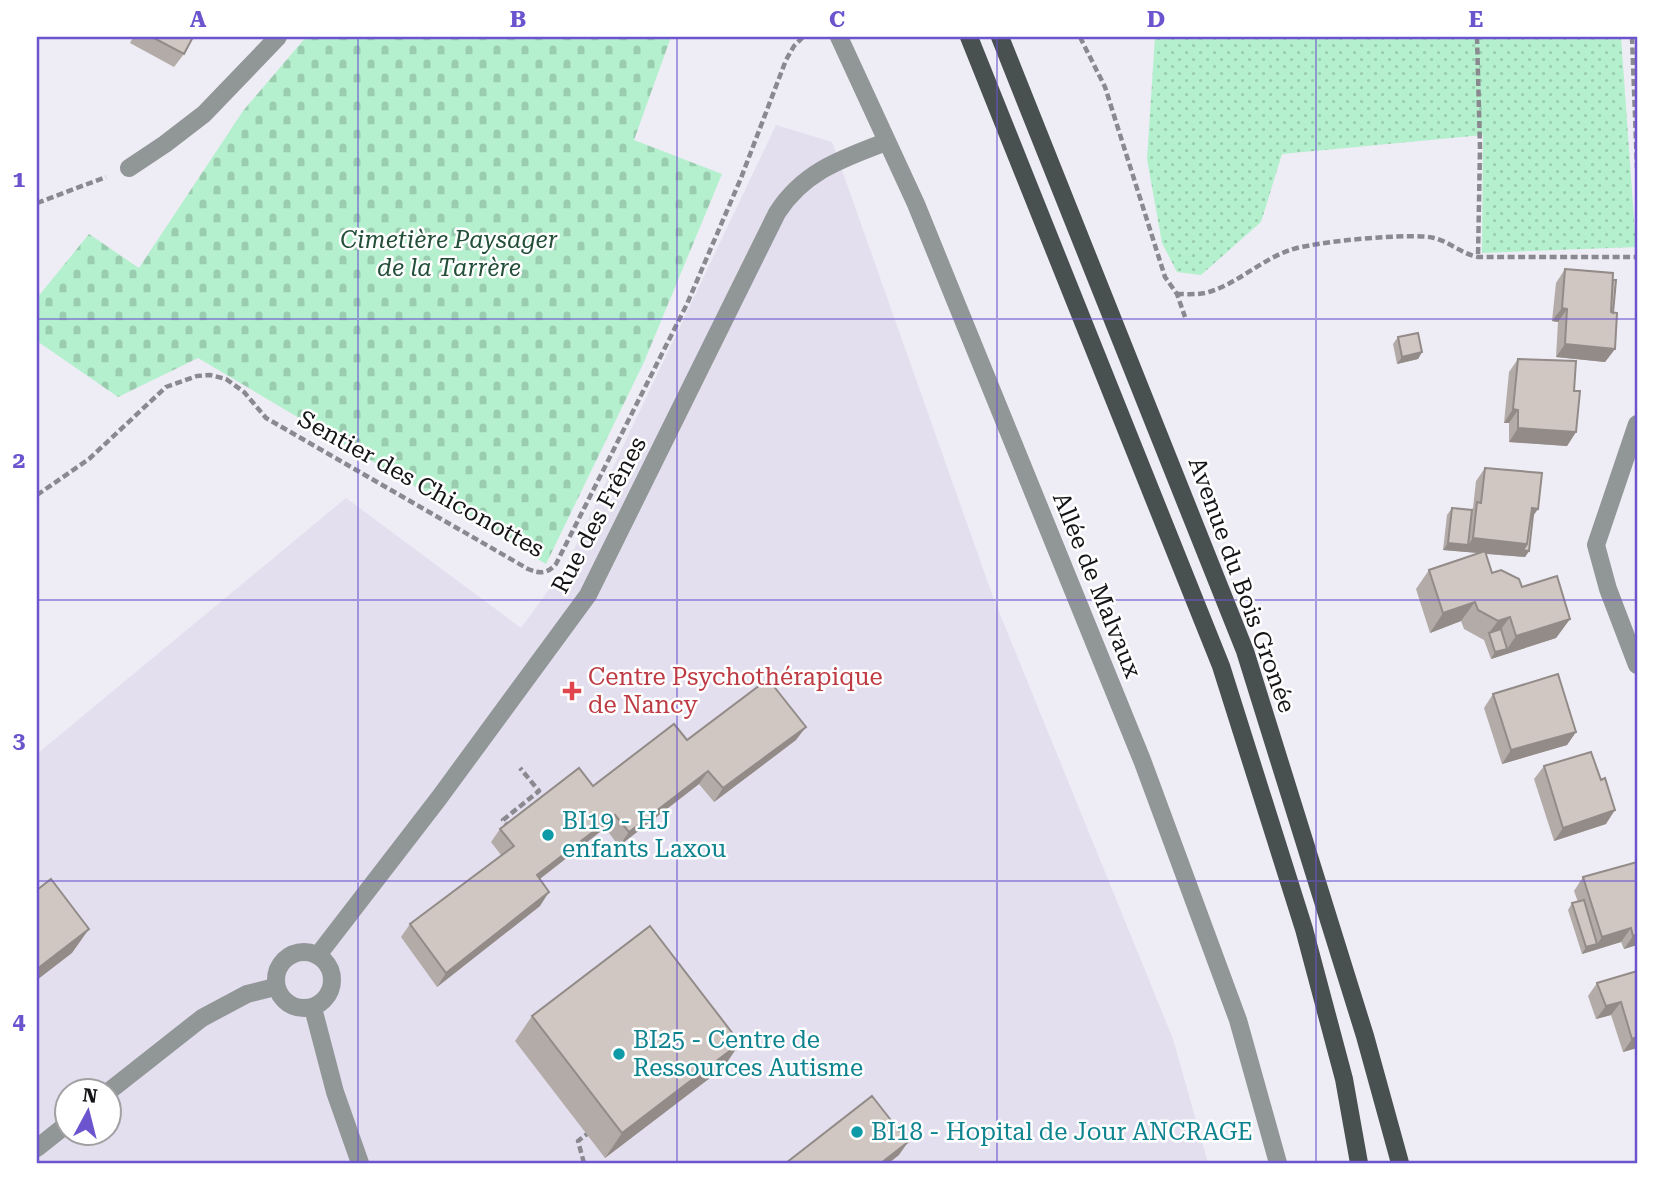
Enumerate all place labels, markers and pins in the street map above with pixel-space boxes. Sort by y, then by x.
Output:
place label: Centre Psychothérapique de Nancy [588,663,883,719]
marker: Centre Psychothérapique de Nancy [562,681,582,701]
place label: BI19 - HJ enfants Laxou [562,807,726,863]
marker: BI19 - HJ enfants Laxou [540,827,556,843]
place label: BI25 - Centre de Ressources Autisme [633,1026,863,1082]
marker: BI25 - Centre de Ressources Autisme [611,1046,627,1062]
place label: BI18 - Hopital de Jour ANCRAGE [871,1118,1253,1146]
marker: BI18 - Hopital de Jour ANCRAGE [849,1124,865,1140]

